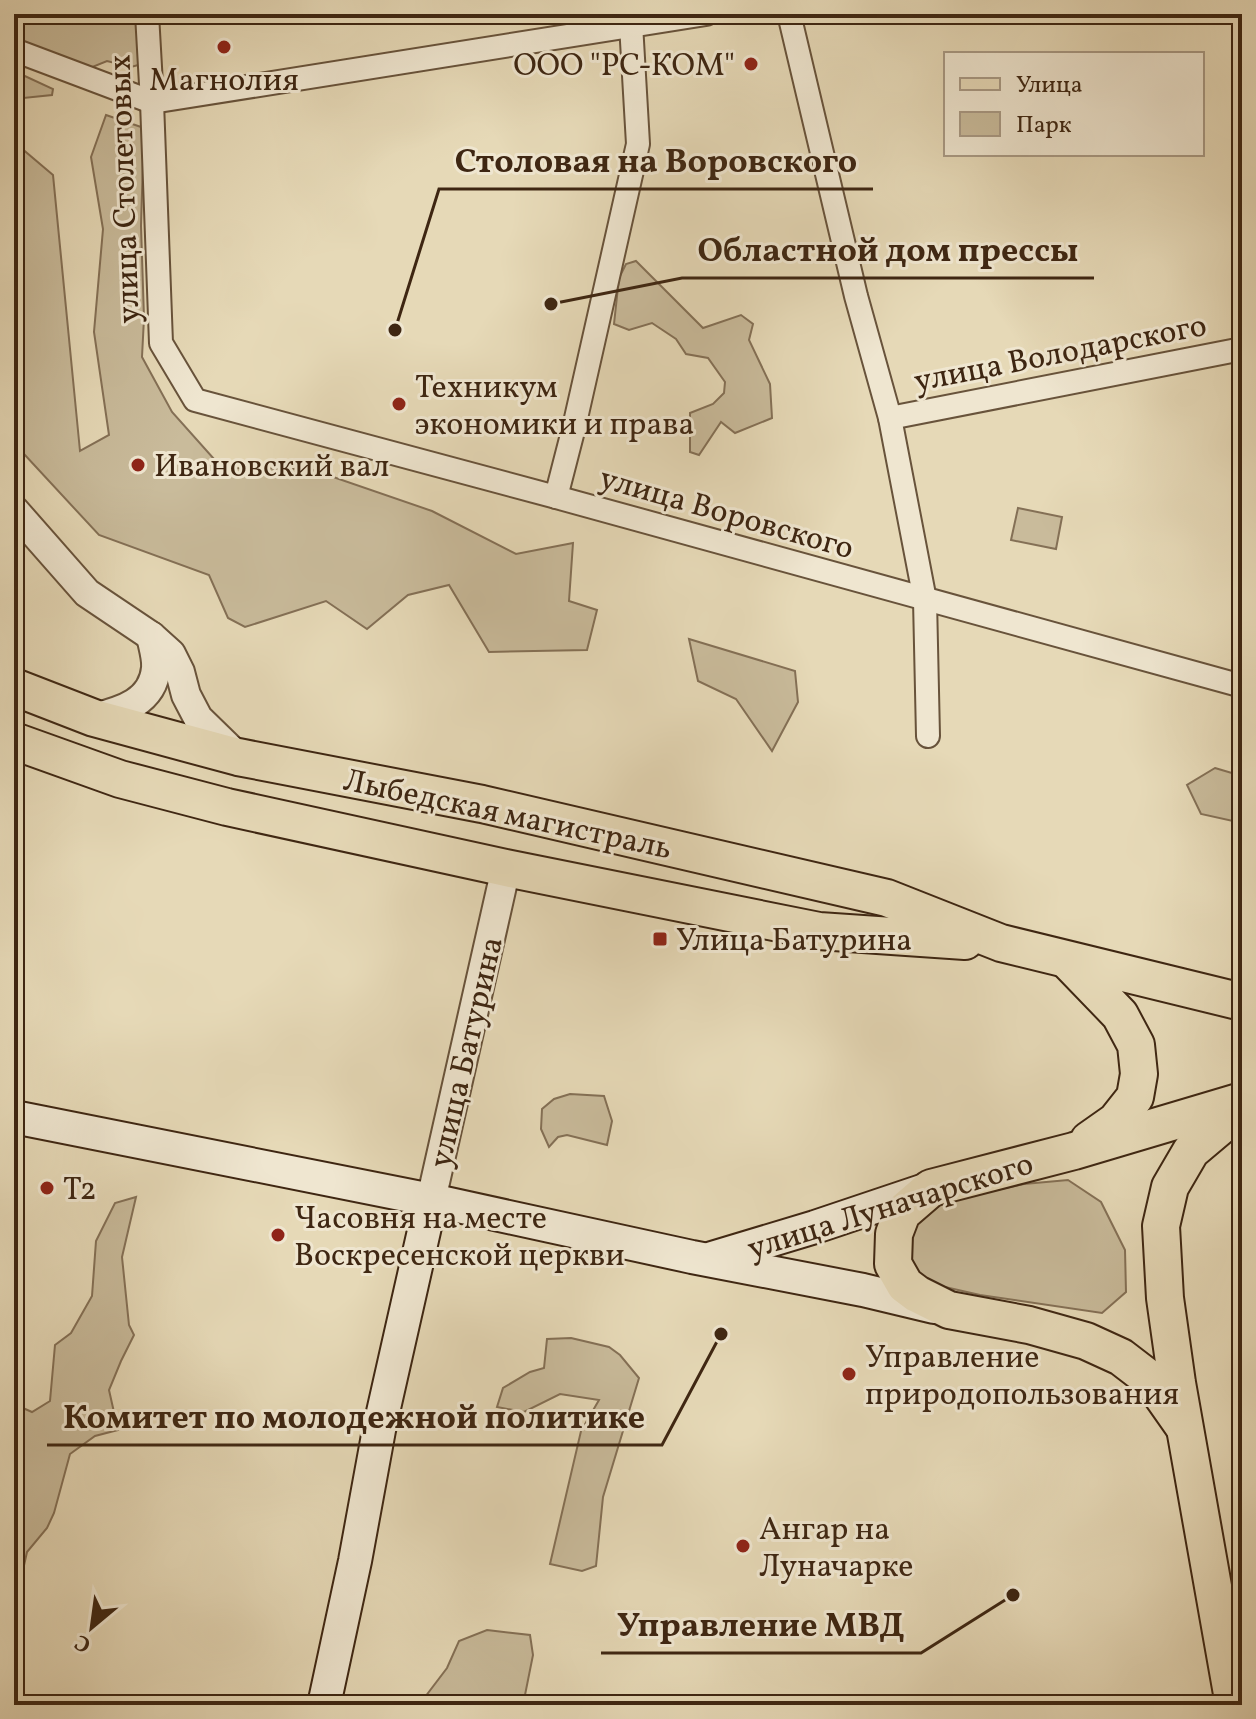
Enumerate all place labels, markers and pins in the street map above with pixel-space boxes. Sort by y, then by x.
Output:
marker: Магнолия [215,38,233,56]
place label: ООО "РС-КОМ" [513,45,735,89]
marker: ООО "РС-КОМ" [742,55,760,73]
place label: Магнолия [149,60,299,104]
callout: Столовая на Воровского [439,131,873,189]
callout: Областной дом прессы [682,220,1094,278]
place label: Техникум экономики и права [415,367,695,448]
marker: Техникум экономики и права [390,395,408,413]
place label: Ивановский вал [154,446,389,490]
marker: Ивановский вал [129,456,147,474]
place label: Улица Батурина [676,920,912,964]
marker: Улица Батурина [651,930,669,948]
place label: T2 [63,1169,97,1213]
marker: T2 [38,1179,56,1197]
place label: Часовня на месте Воскресенской церкви [294,1198,625,1279]
marker: Часовня на месте Воскресенской церкви [269,1226,287,1244]
place label: Управление природопользования [865,1337,1179,1418]
marker: Управление природопользования [840,1365,858,1383]
callout: Комитет по молодежной политике [47,1387,662,1445]
place label: Ангар на Луначарке [759,1509,913,1590]
marker: Ангар на Луначарке [734,1537,752,1555]
callout: Управление МВД [601,1595,921,1653]

